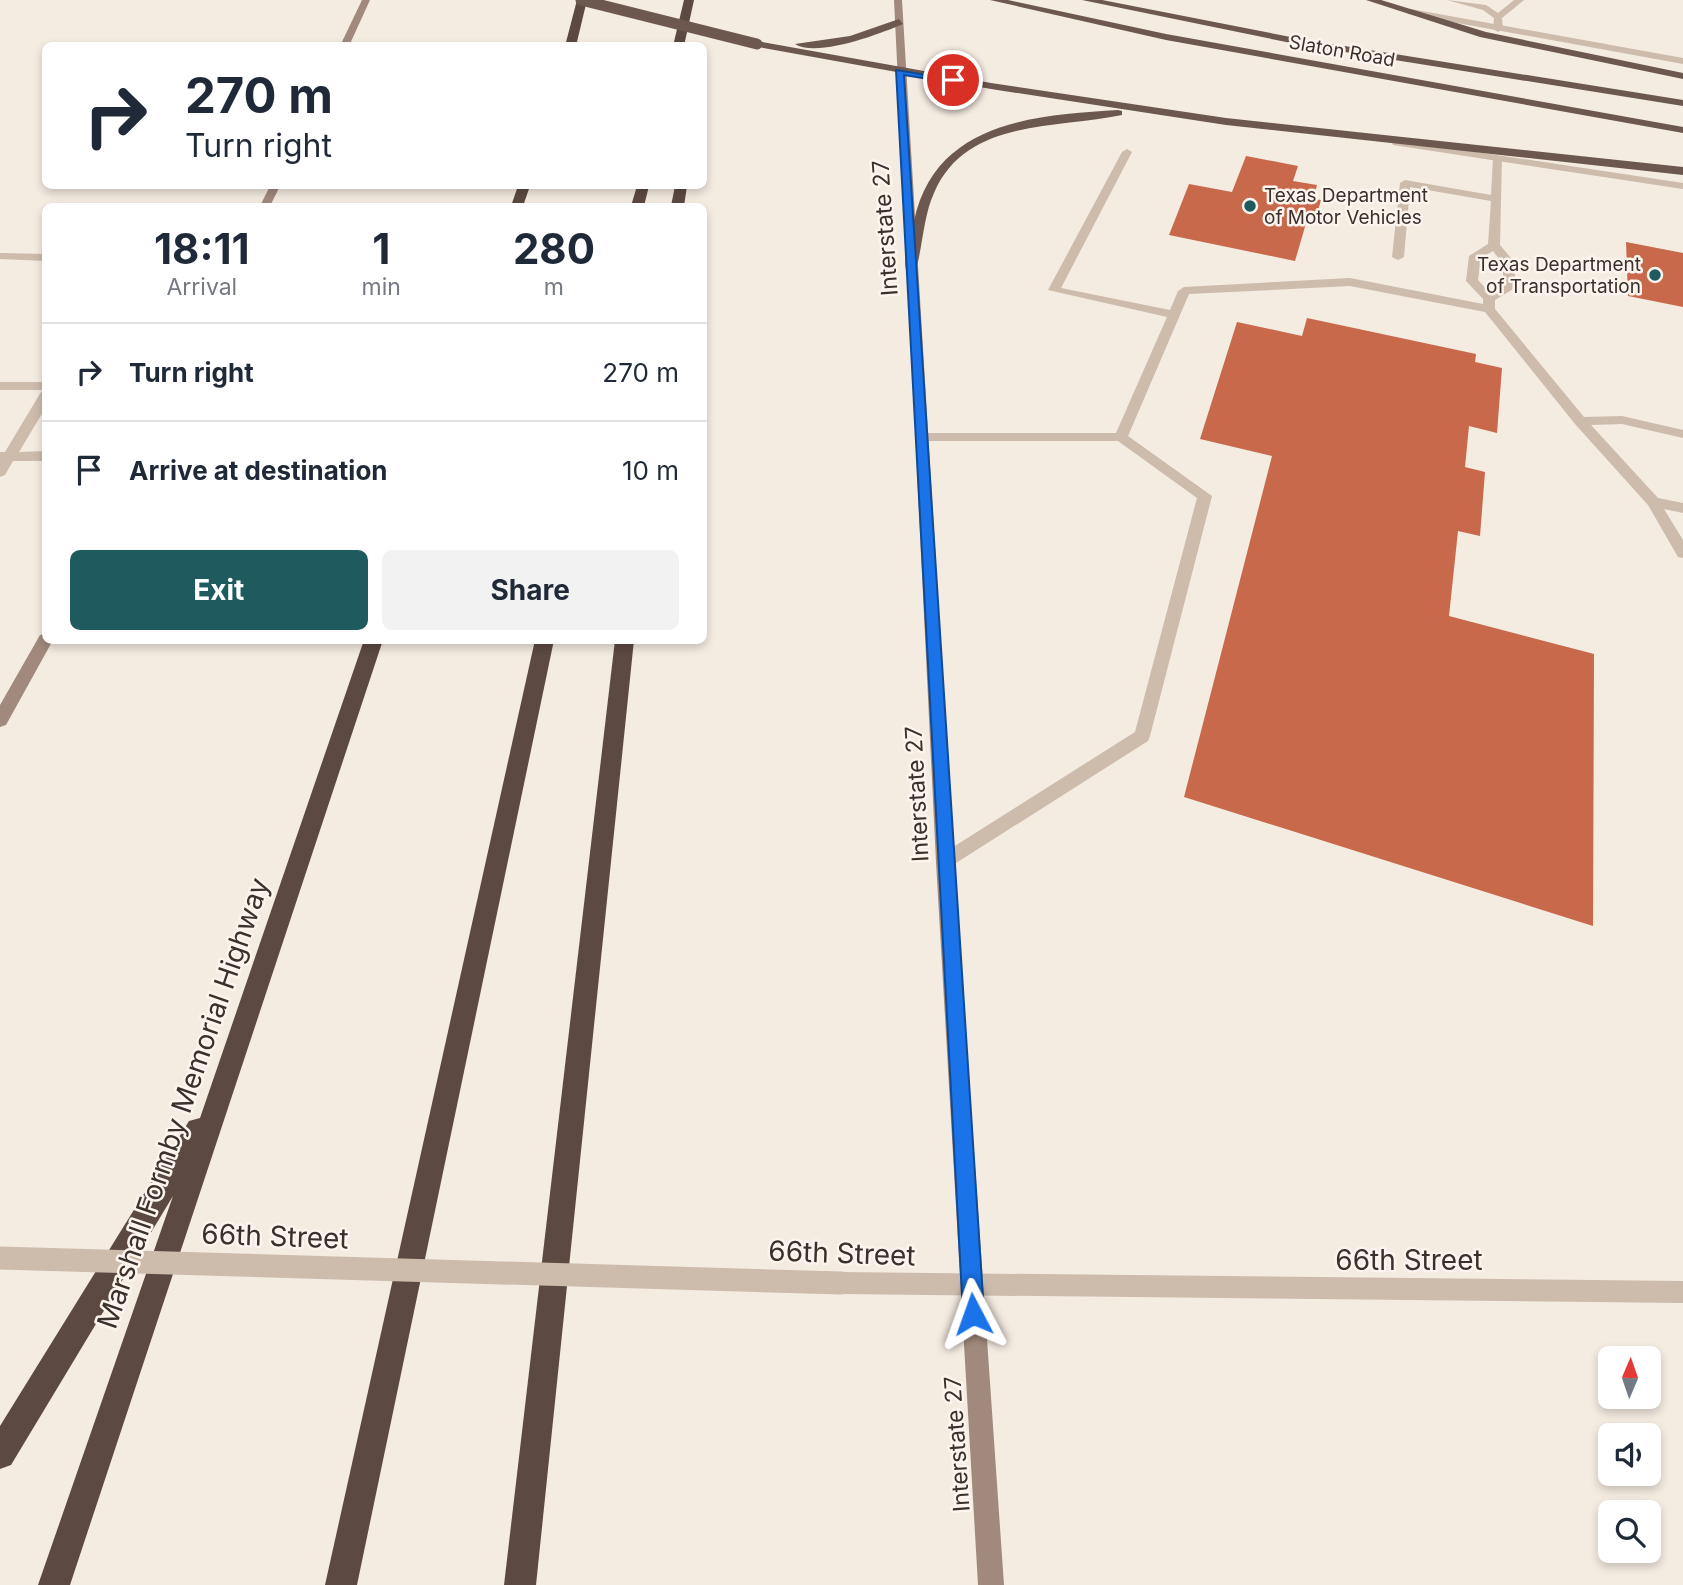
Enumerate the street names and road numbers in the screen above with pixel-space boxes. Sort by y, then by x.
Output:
street label: Slaton Road [1287,30,1397,72]
street label: Interstate 27 [866,159,904,297]
street label: Interstate 27 [899,725,935,863]
street label: Marshall Formby Memorial Highway [90,873,276,1333]
street label: 66th Street [201,1216,349,1256]
street label: 66th Street [768,1233,916,1273]
street label: 66th Street [1335,1243,1483,1277]
street label: Interstate 27 [938,1375,976,1513]

